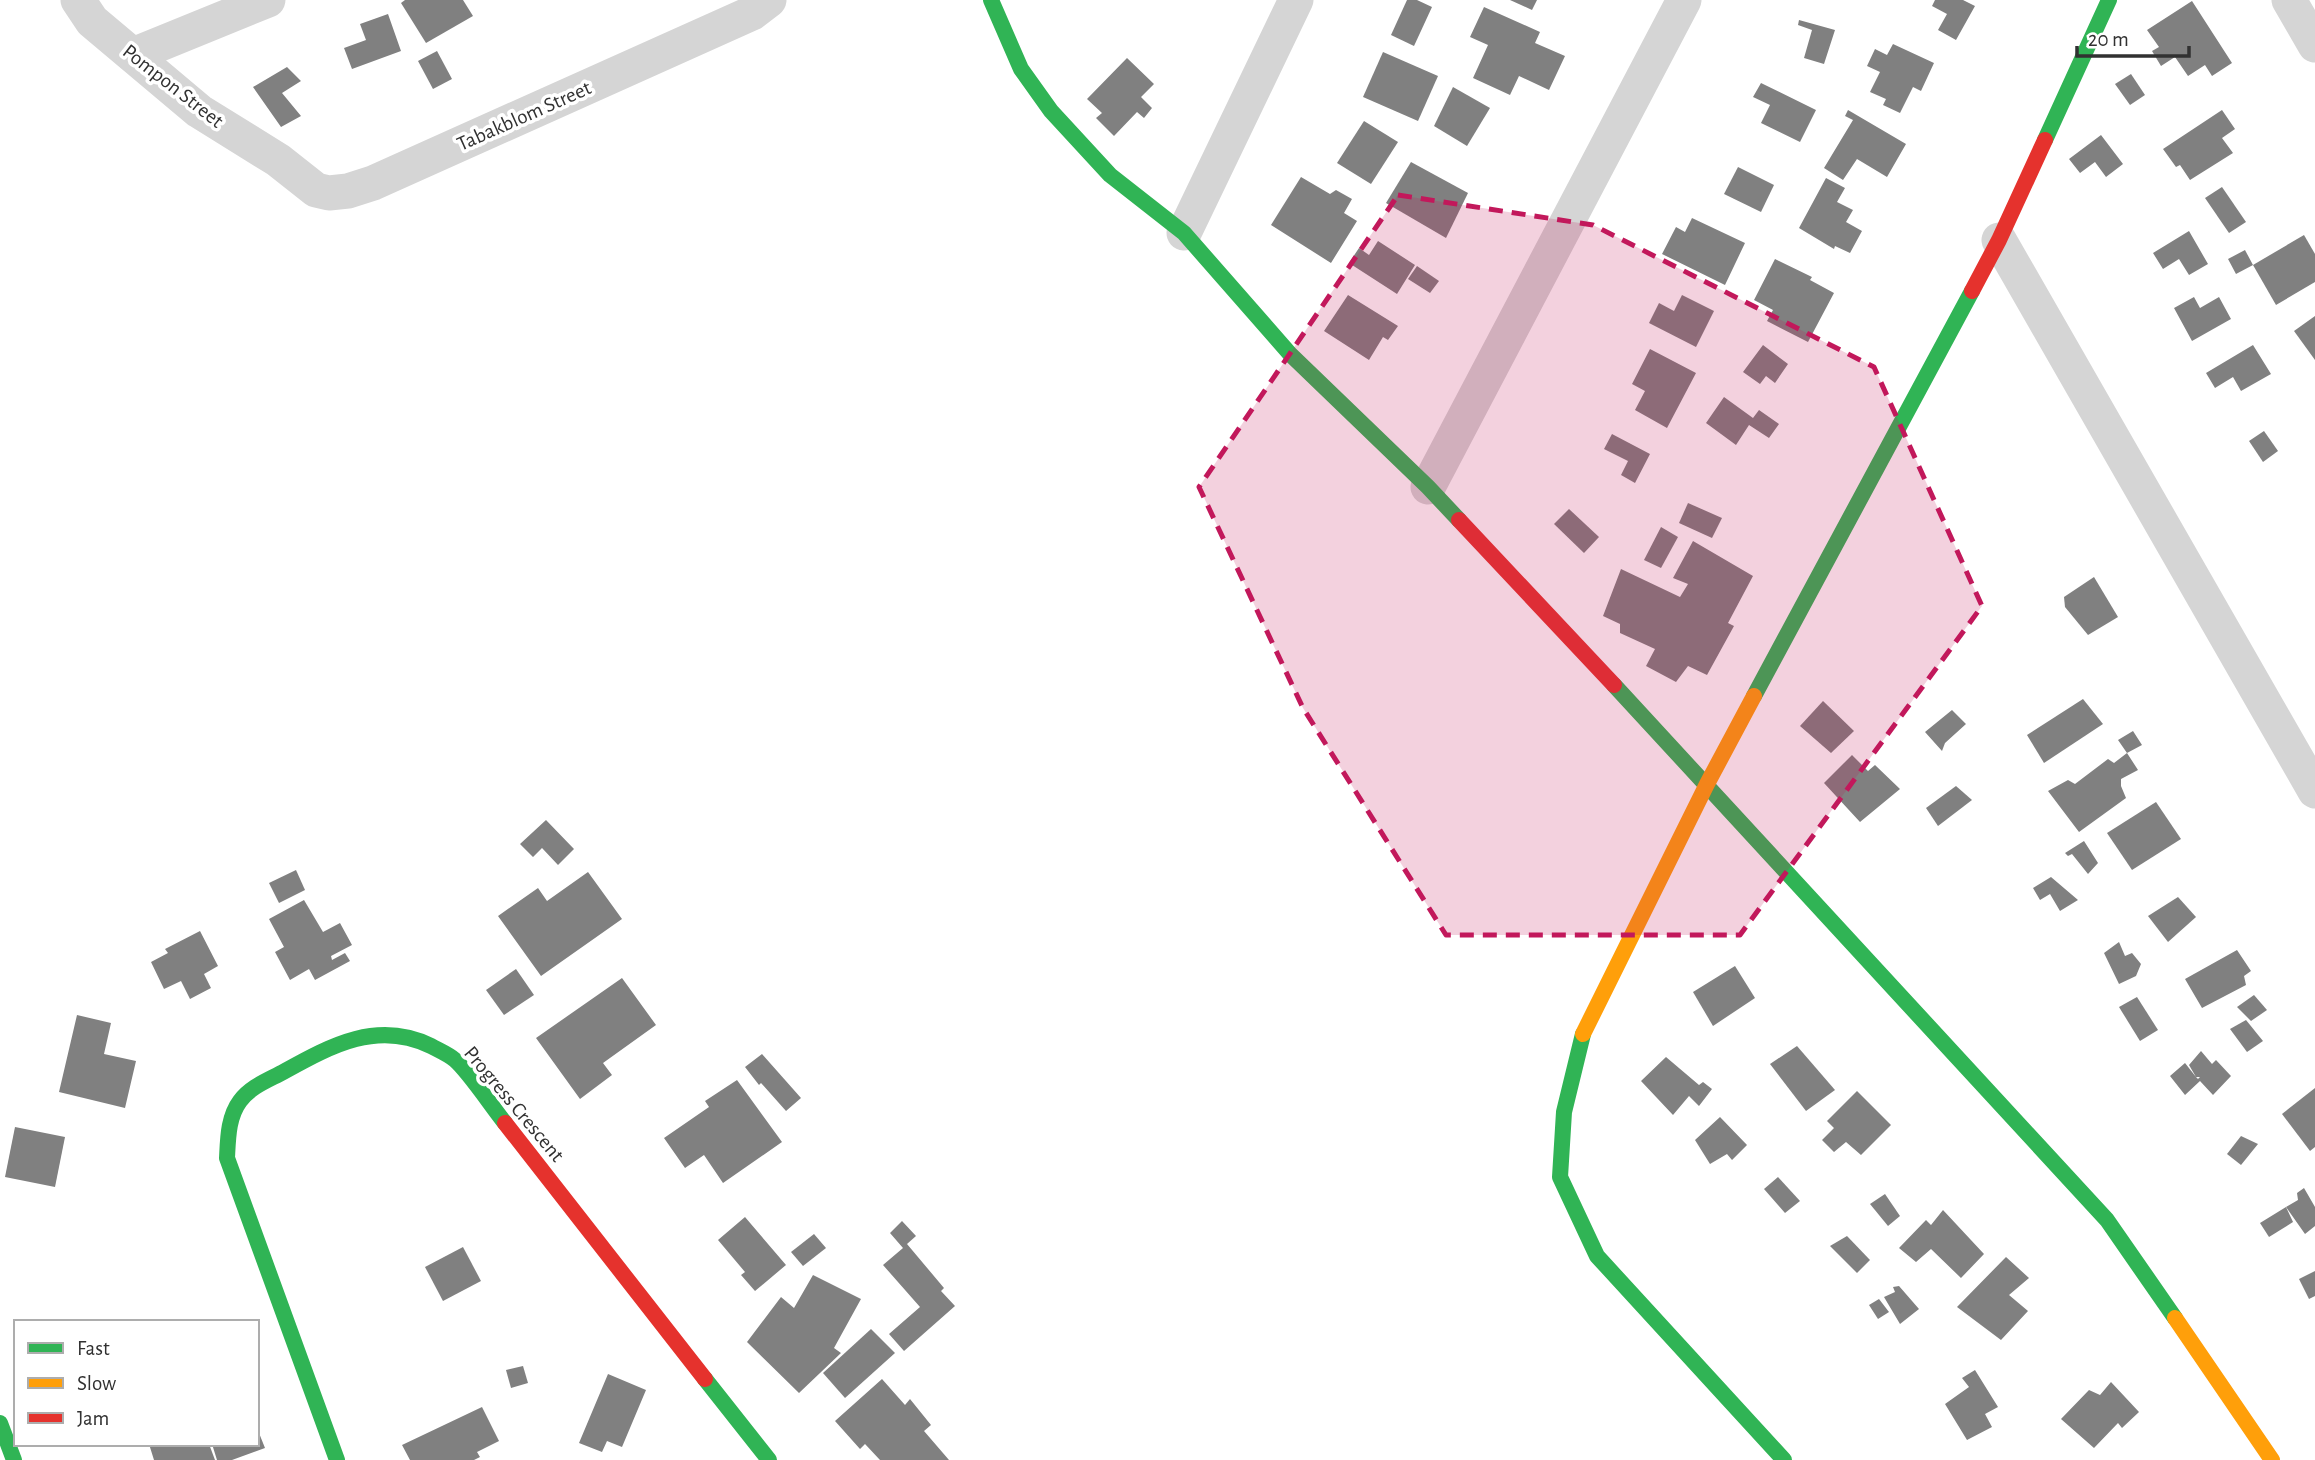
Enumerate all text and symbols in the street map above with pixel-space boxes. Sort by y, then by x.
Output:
scale bar [2077,14,2189,58]
text: 20 m [2088,29,2129,50]
street label: Pompon Street [119,40,228,132]
street label: Tabakblom Street [454,77,595,155]
street label: Progress Crescent [460,1042,568,1166]
legend [14,1320,259,1446]
text: Fast [77,1338,110,1359]
text: Slow [77,1373,116,1394]
text: Jam [77,1408,109,1429]

